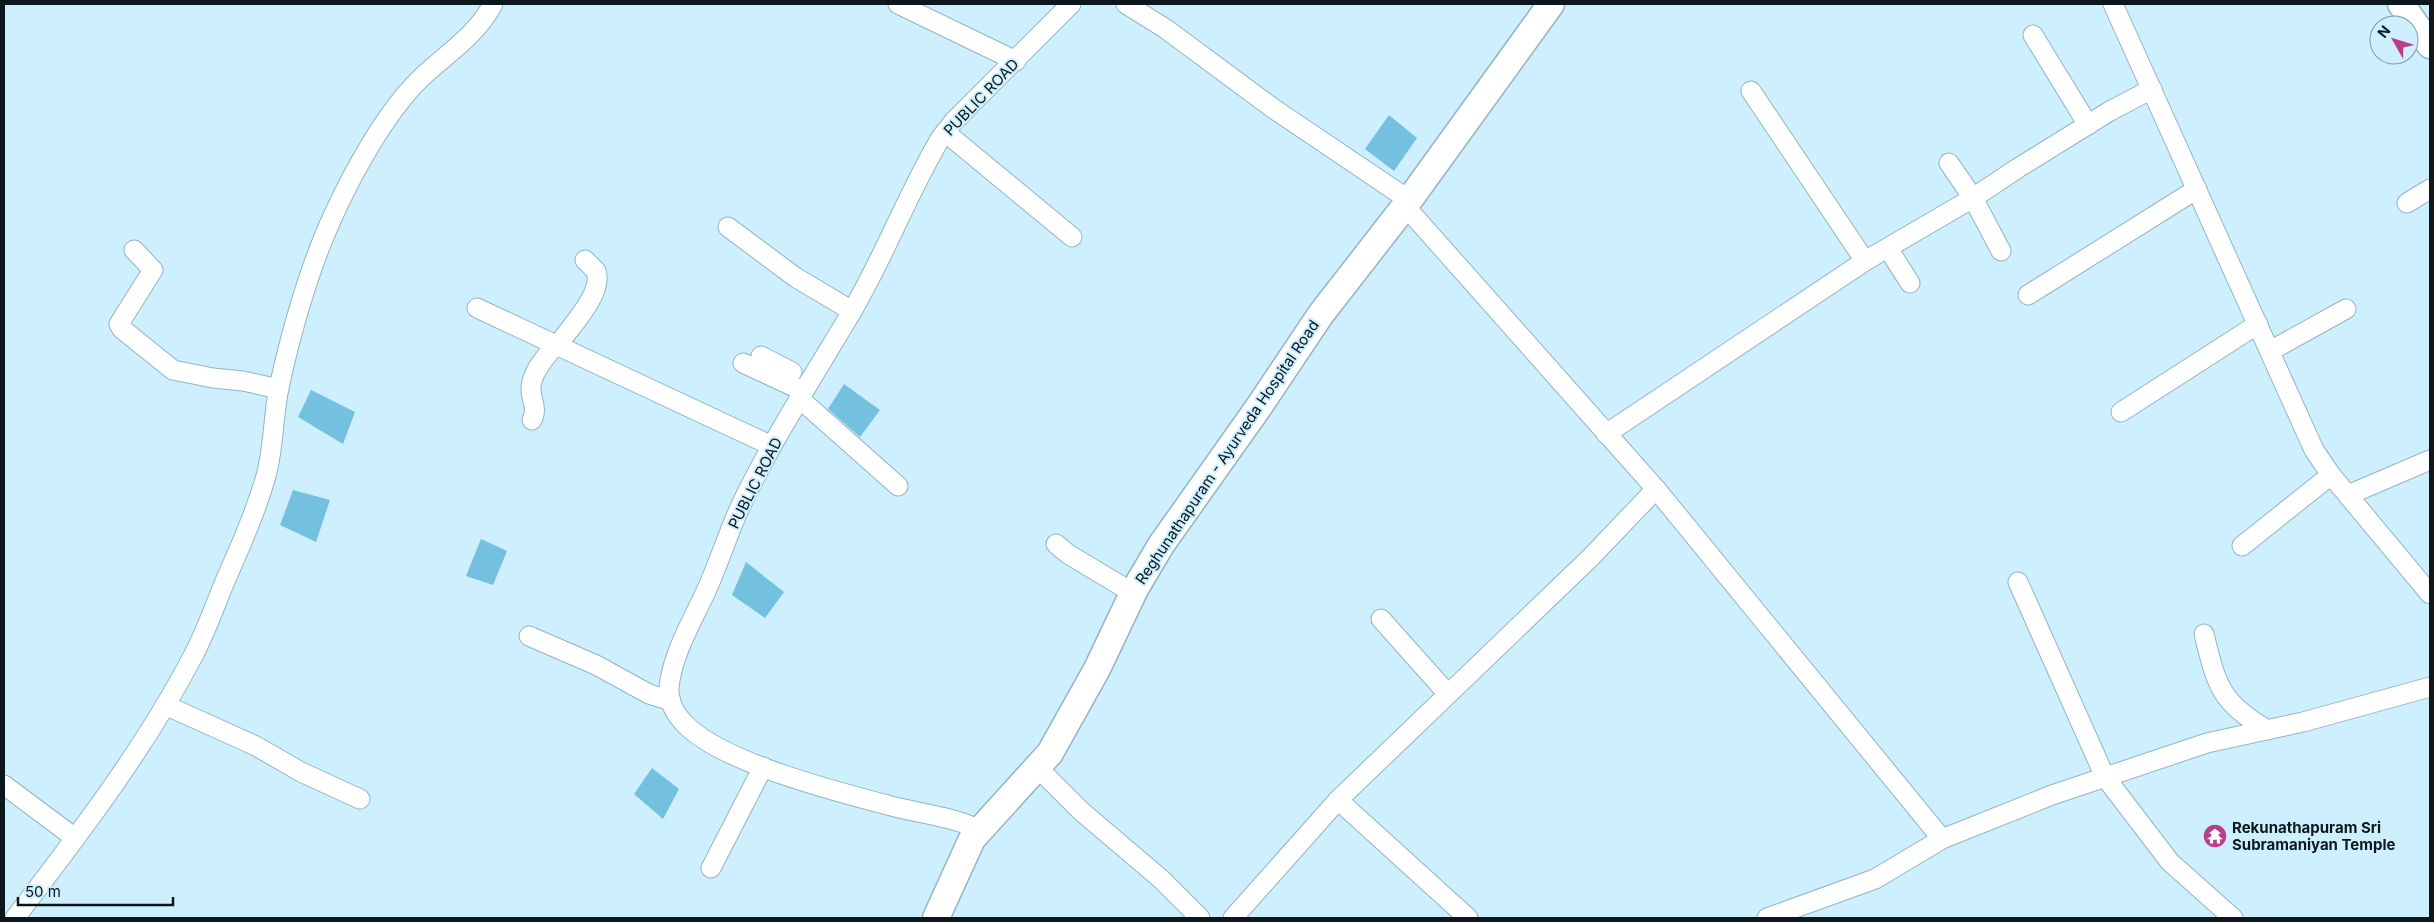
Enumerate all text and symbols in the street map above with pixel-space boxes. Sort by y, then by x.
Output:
north arrow [2369,15,2419,65]
text: N [2374,22,2393,41]
street label: PUBLIC ROAD [939,54,1023,140]
street label: Reghunathapuram - Ayurveda Hospital Road [1131,316,1323,588]
street label: PUBLIC ROAD [724,434,786,532]
place label: Rekunathapuram Sri Subramaniyan Temple [2232,818,2395,854]
temple icon: Rekunathapuram Sri Subramaniyan Temple [2202,823,2228,849]
scale bar [18,874,172,906]
text: 50 m [25,882,61,901]

